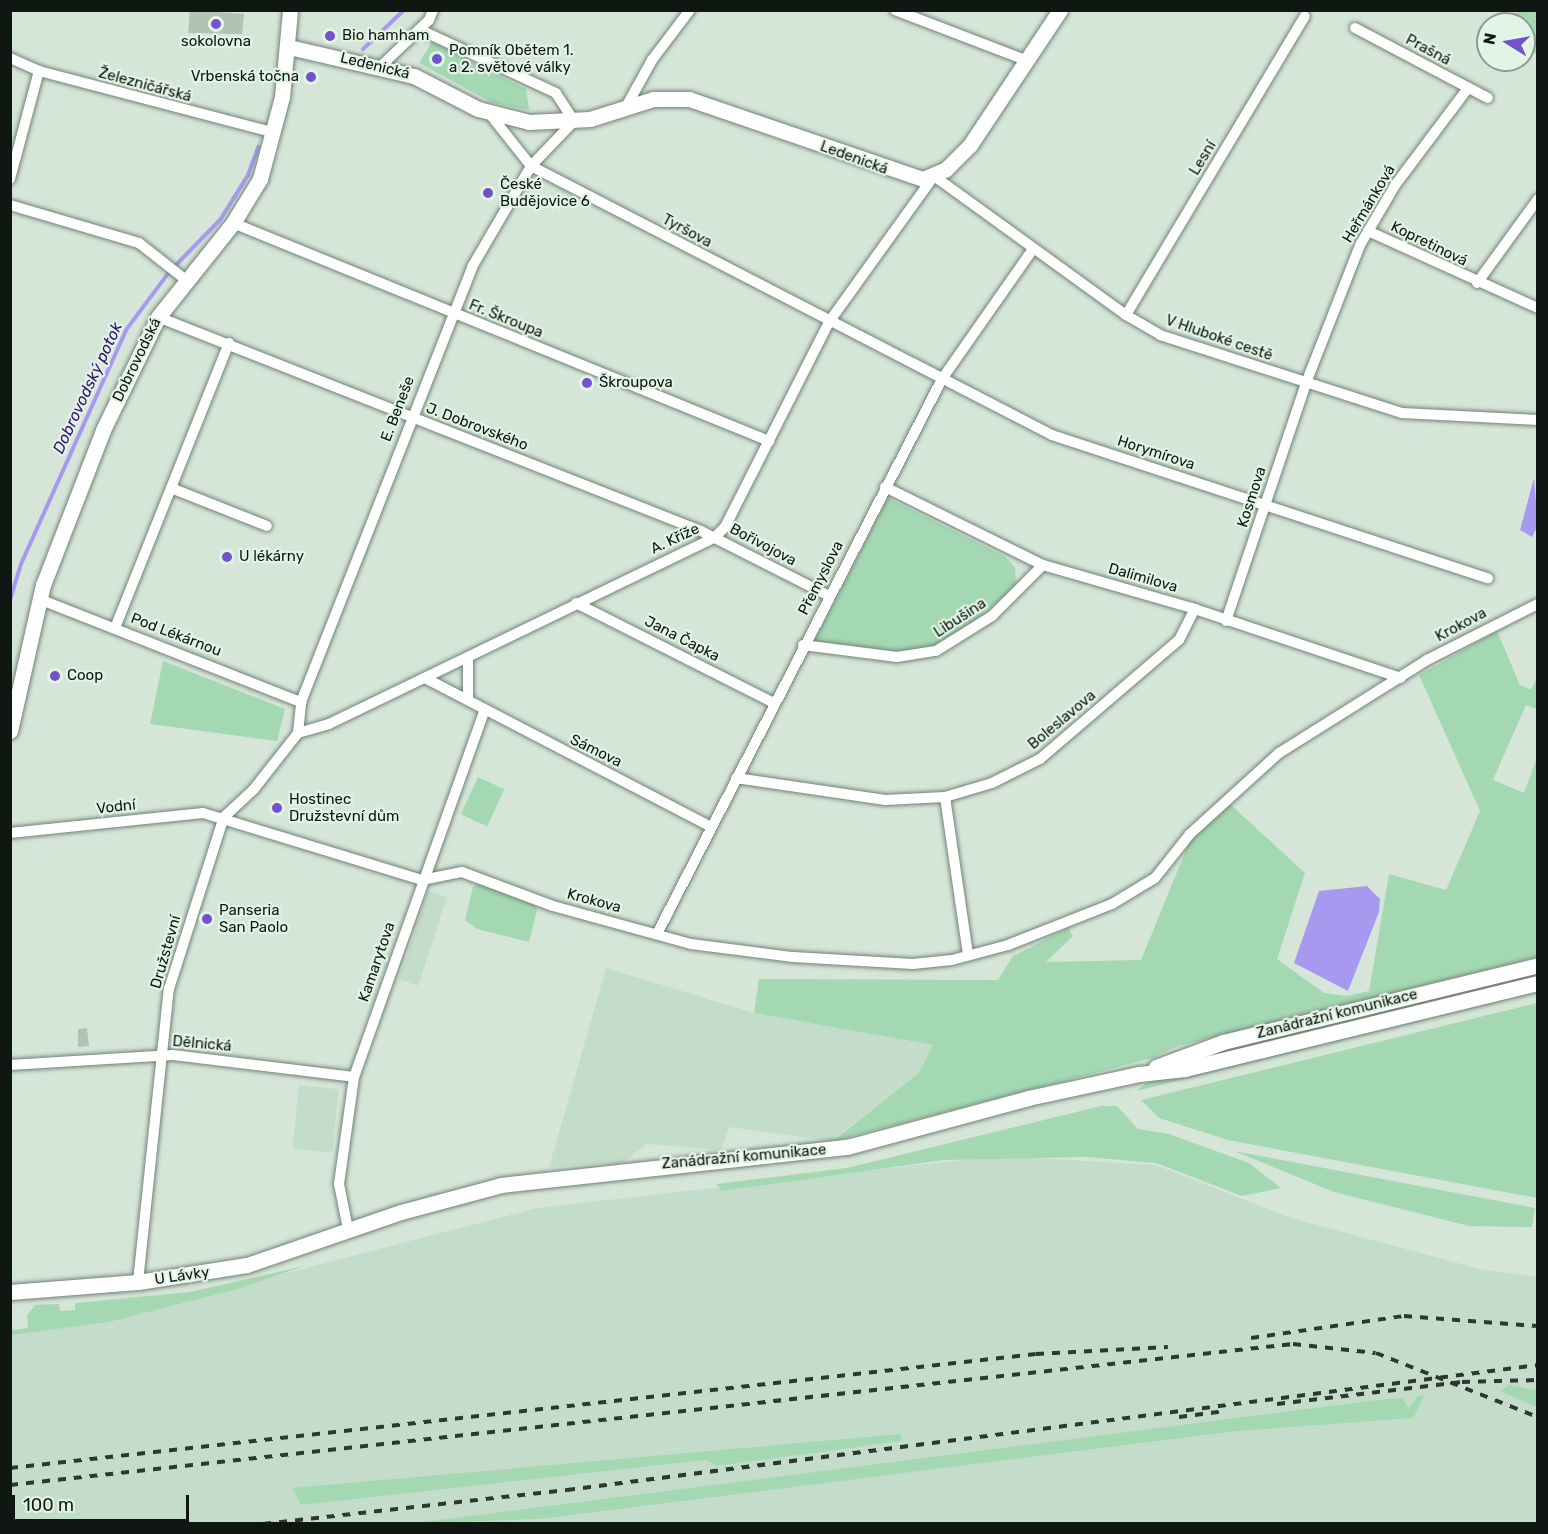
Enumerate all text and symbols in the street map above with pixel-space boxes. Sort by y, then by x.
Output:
north arrow [1476,12,1536,72]
marker: sokolovna [209,17,223,31]
place label: Bio hamham [342,27,429,45]
marker: Bio hamham [323,29,337,43]
street label: Prašná [1402,31,1454,69]
text: N [1479,31,1500,46]
place label: sokolovna [181,33,251,51]
place label: Pomník Obětem 1. a 2. světové války [449,41,574,76]
street label: Ledenická [338,49,412,83]
marker: Pomník Obětem 1. a 2. světové války [430,52,444,66]
street label: Železničářská [97,64,193,106]
place label: Vrbenská točna [190,68,299,86]
marker: Vrbenská točna [304,70,318,84]
street label: Ledenická [818,137,890,179]
street label: Lesní [1186,137,1220,179]
street label: Heřmánková [1339,162,1399,246]
place label: České Budějovice 6 [500,175,590,210]
marker: České Budějovice 6 [481,186,495,200]
street label: Tyršova [659,210,715,252]
street label: Kopretinová [1388,218,1470,270]
street label: Fr. Škroupa [466,296,546,342]
street label: V Hluboké cestě [1163,311,1275,365]
street label: Dobrovodská [109,315,165,405]
water label: Dobrovodský potok [49,319,127,457]
street label: E. Beneše [377,374,419,444]
place label: Škroupova [599,374,673,392]
marker: Škroupova [580,376,594,390]
street label: J. Dobrovského [424,399,530,455]
street label: Horymírova [1115,432,1197,474]
street label: Kosmova [1234,464,1270,530]
street label: A. Kříže [648,520,702,558]
street label: Bořivojova [727,520,799,570]
street label: Přemyslova [795,538,847,618]
place label: U lékárny [239,548,304,566]
marker: U lékárny [220,550,234,564]
street label: Dalimilova [1106,560,1180,596]
street label: Libušina [930,594,990,642]
street label: Krokova [1432,604,1490,646]
street label: Pod Lékárnou [128,609,224,661]
street label: Jana Čapka [641,612,723,666]
place label: Coop [67,667,103,685]
marker: Coop [48,669,62,683]
street label: Boleslavova [1025,687,1099,753]
street label: Sámova [567,731,625,771]
place label: Hostinec Družstevní dům [289,790,399,825]
street label: Vodní [96,796,136,818]
marker: Hostinec Družstevní dům [270,801,284,815]
street label: Krokova [565,885,623,917]
place label: Panseria San Paolo [219,901,288,936]
marker: Panseria San Paolo [200,912,214,926]
street label: Družstevní [147,913,185,991]
street label: Kamarytova [355,920,399,1004]
street label: Zanádražní komunikace [1255,985,1419,1043]
street label: Dělnická [172,1032,232,1056]
street label: Zanádražní komunikace [661,1141,827,1173]
street label: U Lávky [153,1263,211,1289]
scale bar [15,1483,192,1521]
text: 100 m [23,1494,74,1516]

